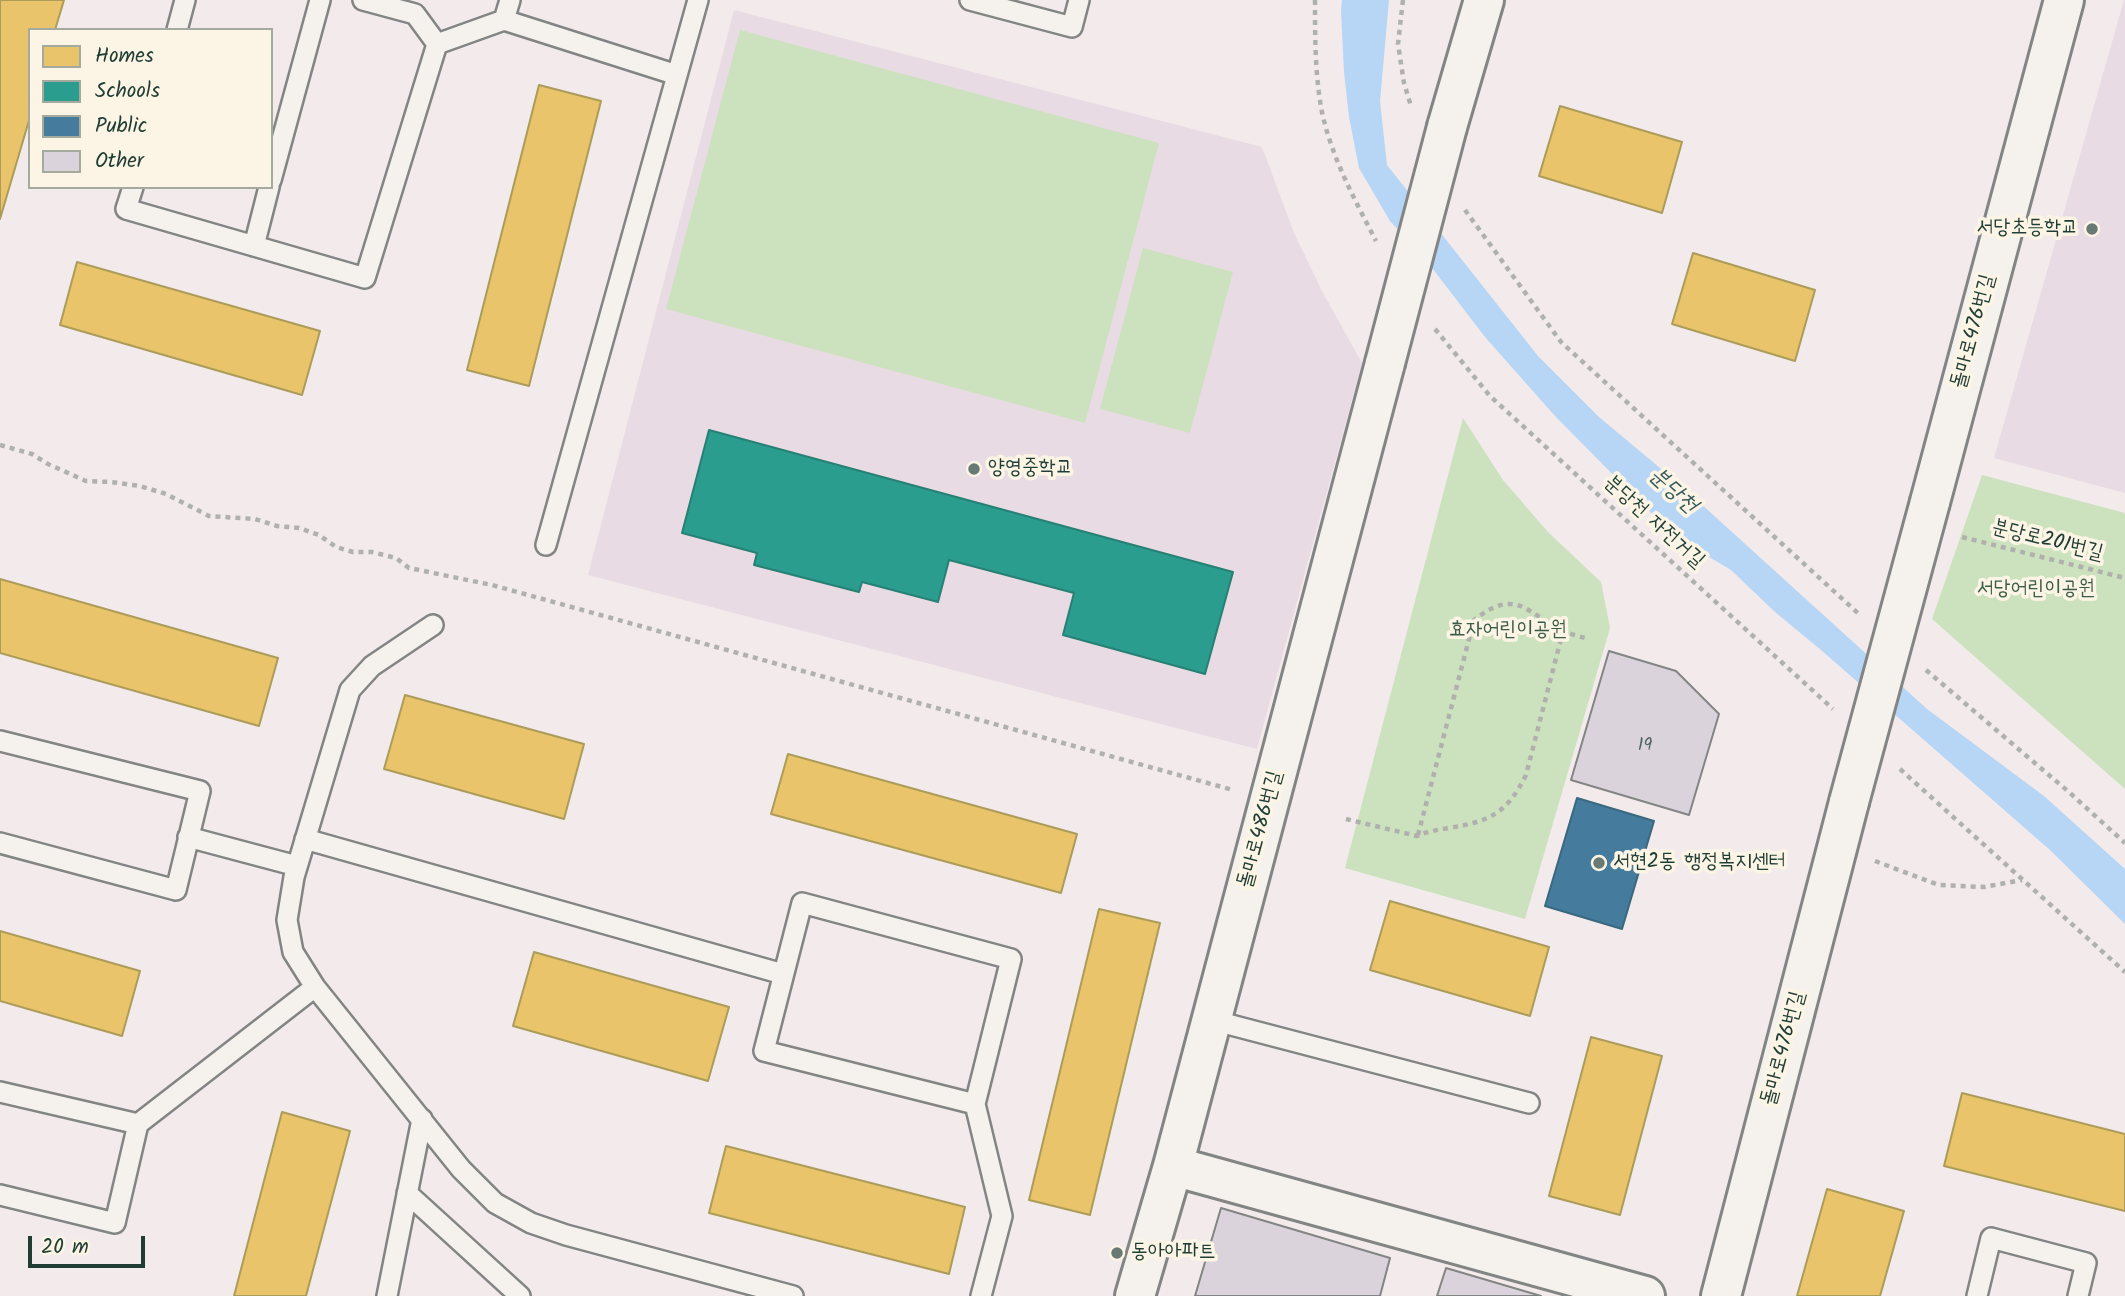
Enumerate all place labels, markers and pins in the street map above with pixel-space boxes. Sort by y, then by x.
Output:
place label: 서당초등학교 [1977,216,2078,242]
marker: 서당초등학교 [2084,221,2100,237]
place label: 양영중학교 [988,456,1072,482]
marker: 양영중학교 [966,461,982,477]
place label: 서현2동 행정복지센터 [1613,850,1786,876]
marker: 서현2동 행정복지센터 [1591,855,1607,871]
place label: 동아아파트 [1131,1240,1215,1266]
marker: 동아아파트 [1109,1245,1125,1261]

